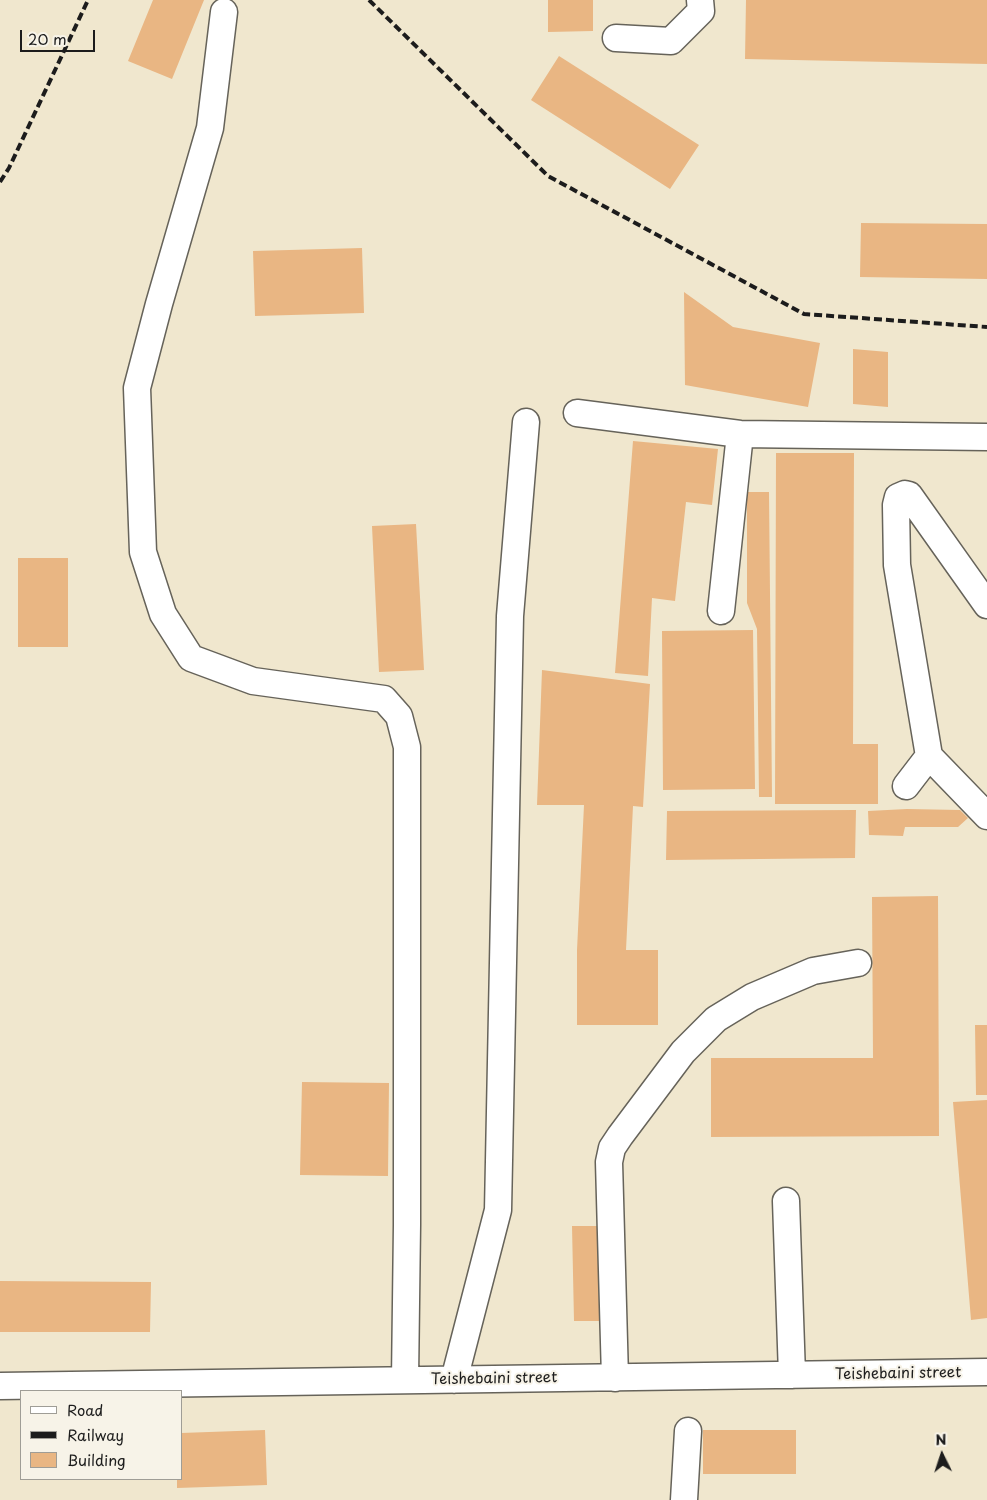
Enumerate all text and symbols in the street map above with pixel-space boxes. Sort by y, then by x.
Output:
scale bar [22,20,98,52]
text: 20 m [28,27,67,50]
street label: Teishebaini street [835,1364,961,1384]
street label: Teishebaini street [431,1369,557,1389]
legend [20,1390,182,1480]
text: Road [67,1398,103,1421]
text: Railway [67,1423,124,1446]
text: N [935,1429,947,1450]
north arrow [917,1430,967,1480]
text: Building [67,1448,126,1471]

